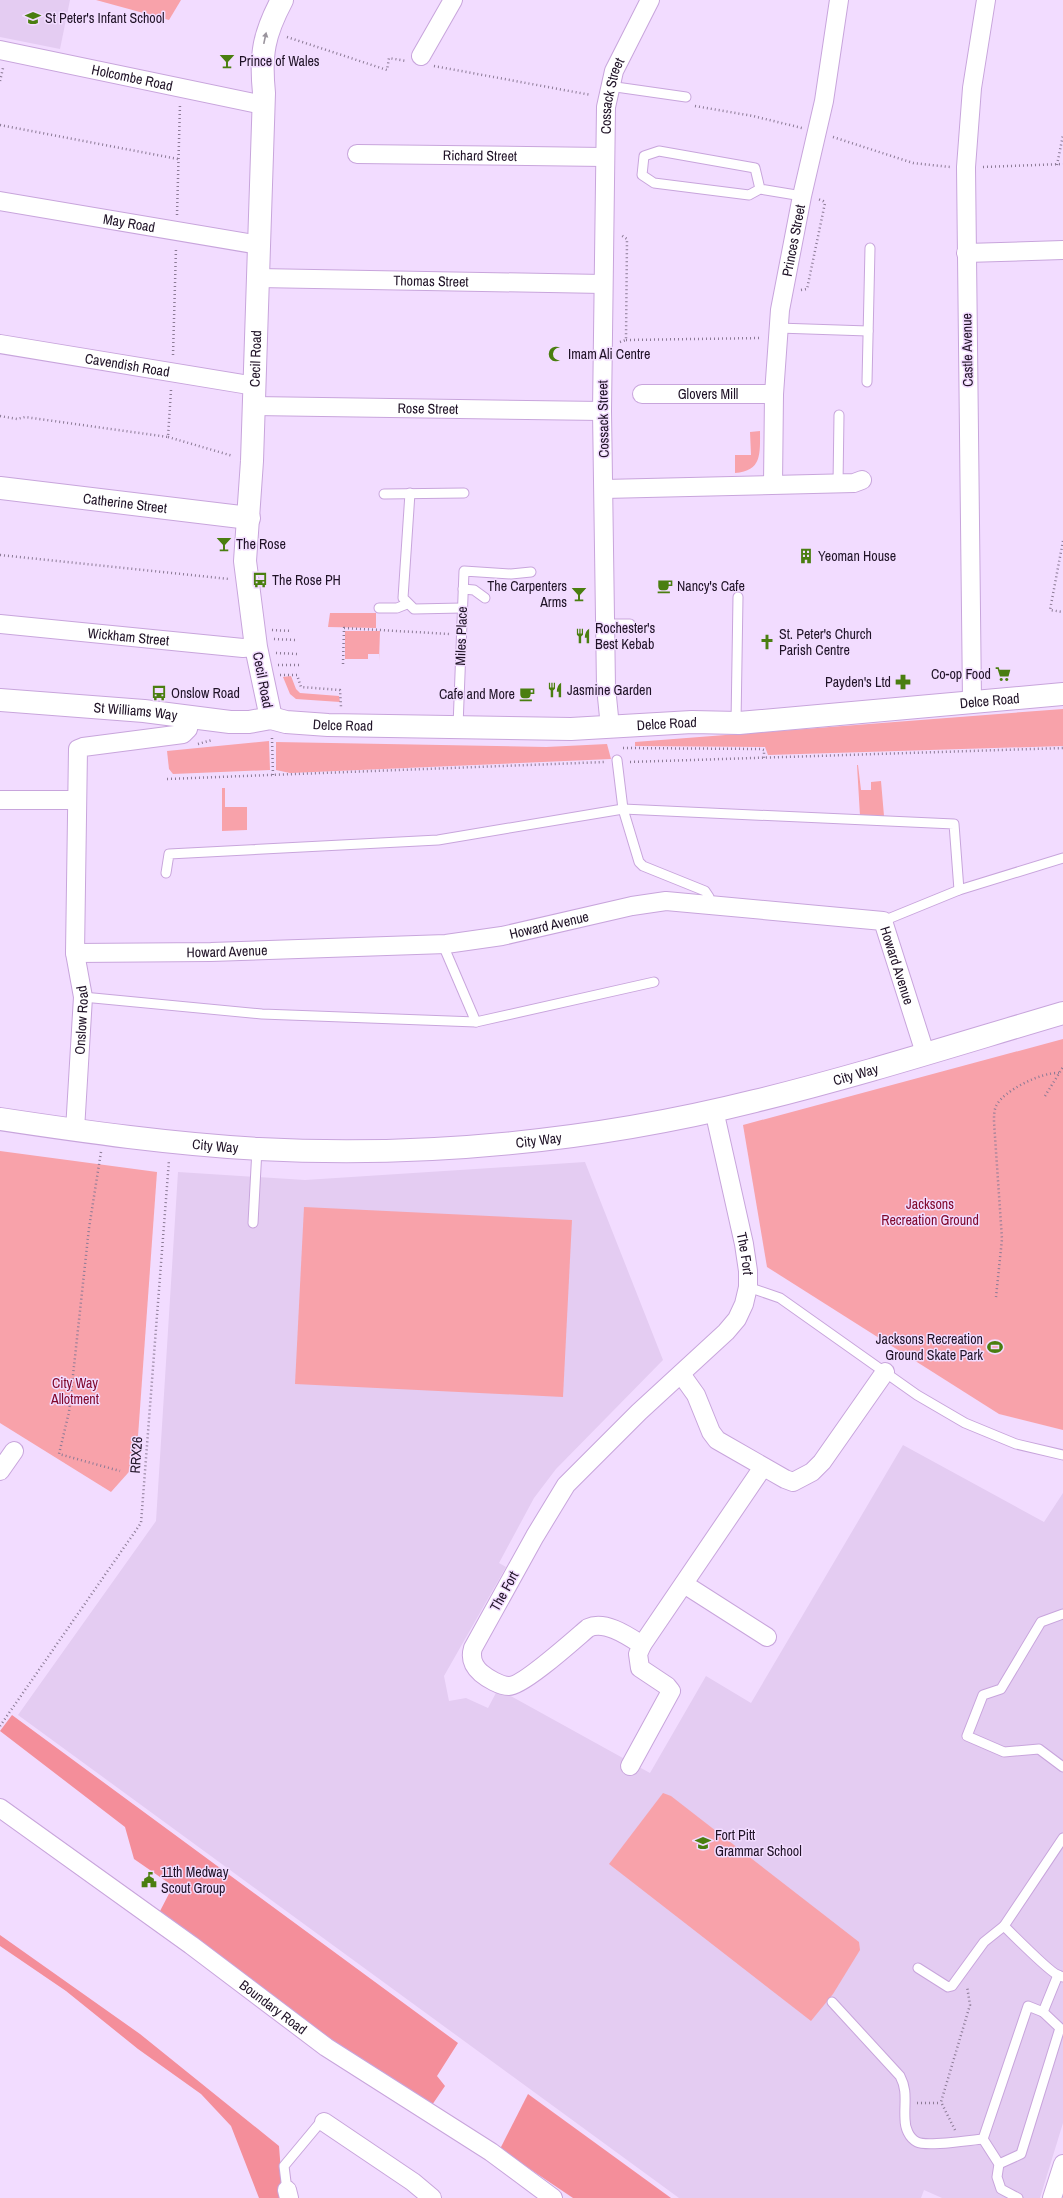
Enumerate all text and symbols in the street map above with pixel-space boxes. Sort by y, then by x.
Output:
school or university icon: St Peter's Infant School [24,9,42,27]
place label: St Peter's Infant School [45,9,165,27]
one-way arrow [263,32,269,44]
bar icon: Prince of Wales [218,52,236,70]
place label: Prince of Wales [239,52,320,70]
street label: Cossack Street [597,55,628,134]
street label: Holcombe Road [90,60,174,95]
street label: Richard Street [443,146,517,165]
street label: Princes Street [778,203,809,278]
street label: May Road [102,210,156,236]
street label: Thomas Street [393,271,469,291]
street label: Castle Avenue [957,313,977,387]
street label: Cecil Road [245,330,265,387]
mosque icon: Imam Ali Centre [547,345,565,363]
place label: Imam Ali Centre [568,345,650,363]
street label: Cavendish Road [84,349,171,381]
street label: Cossack Street [593,380,613,458]
street label: Glovers Mill [678,385,738,403]
street label: Rose Street [397,399,458,418]
street label: Catherine Street [82,489,168,517]
bar icon: The Rose [215,535,233,553]
place label: The Rose [236,535,286,553]
building icon: Yeoman House [797,547,815,565]
place label: Yeoman House [818,547,896,565]
bus stop icon: The Rose PH [251,571,269,589]
place label: The Rose PH [272,571,341,589]
place label: The Carpenters Arms [487,577,567,611]
cafe icon: Nancy's Cafe [656,577,674,595]
place label: Nancy's Cafe [677,577,745,595]
bar icon: The Carpenters Arms [570,585,588,603]
street label: Miles Place [451,606,471,666]
place label: Rochester's Best Kebab [595,619,656,653]
street label: Wickham Street [87,624,170,650]
place label: St. Peter's Church Parish Centre [779,625,872,659]
restaurant icon: Rochester's Best Kebab [574,627,592,645]
church icon: St. Peter's Church Parish Centre [758,633,776,651]
street label: Cecil Road [249,650,277,710]
place label: Co-op Food [931,665,991,683]
supermarket icon: Co-op Food [994,665,1012,683]
place label: Payden's Ltd [825,673,891,691]
pharmacy icon: Payden's Ltd [894,673,912,691]
restaurant icon: Jasmine Garden [546,681,564,699]
place label: Jasmine Garden [567,681,652,699]
bus stop icon: Onslow Road [150,684,168,702]
place label: Onslow Road [171,684,240,702]
place label: Cafe and More [439,685,515,703]
cafe icon: Cafe and More [518,685,536,703]
street label: Delce Road [959,689,1020,712]
street label: St Williams Way [93,698,179,724]
street label: Delce Road [636,713,697,734]
street label: Delce Road [312,715,373,735]
street label: Howard Avenue [508,907,591,943]
street label: Howard Avenue [876,924,918,1007]
street label: Howard Avenue [186,941,268,961]
street label: Onslow Road [71,984,92,1055]
street label: City Way [831,1059,881,1089]
street label: City Way [515,1128,563,1152]
street label: City Way [191,1135,239,1157]
park label: Jacksons Recreation Ground [881,1195,979,1229]
street label: The Fort [733,1231,757,1275]
place label: Jacksons Recreation Ground Skate Park [876,1330,983,1364]
sports icon: Jacksons Recreation Ground Skate Park [986,1338,1004,1356]
park label: City Way Allotment [50,1374,99,1408]
street label: RRX26 [126,1436,146,1474]
street label: The Fort [486,1568,522,1614]
place label: Fort Pitt Grammar School [715,1826,802,1860]
school or university icon: Fort Pitt Grammar School [694,1834,712,1852]
place label: 11th Medway Scout Group [161,1863,229,1897]
public building icon: 11th Medway Scout Group [140,1871,158,1889]
street label: Boundary Road [236,1976,310,2038]

